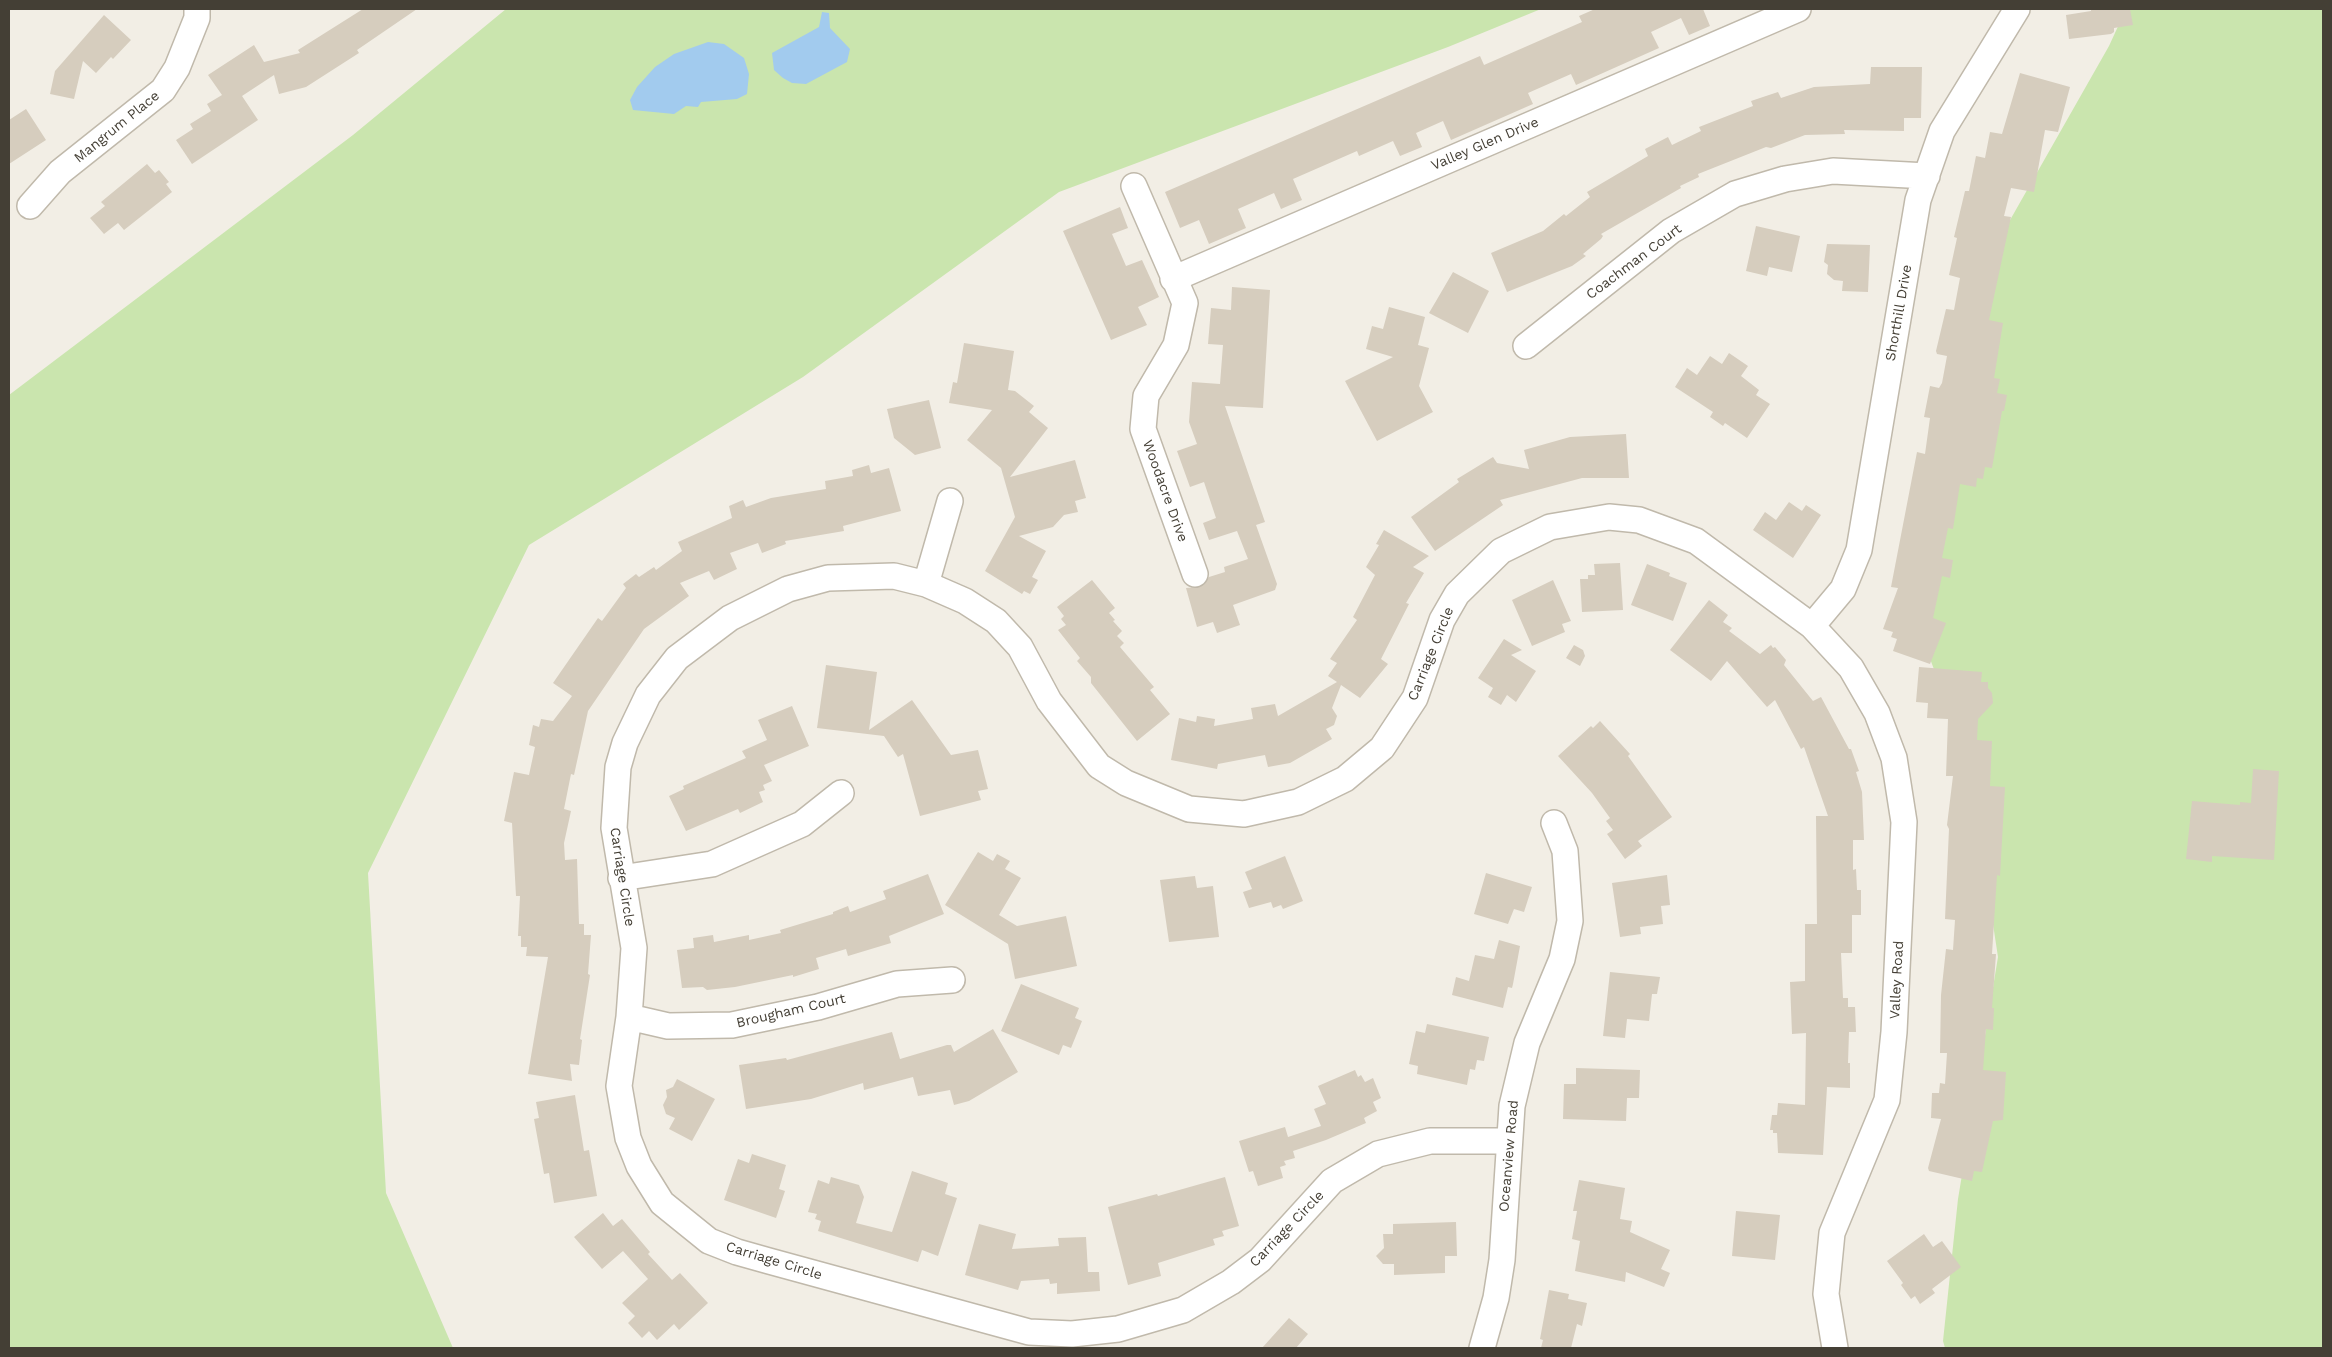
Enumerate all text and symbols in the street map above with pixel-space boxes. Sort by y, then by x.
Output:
street label: Mangrum Place [71,87,163,167]
street label: Valley Glen Drive [1429,114,1541,174]
street label: Coachman Court [1583,221,1685,303]
street label: Shorthill Drive [1882,263,1916,363]
street label: Woodacre Drive [1139,438,1191,544]
street label: Carriage Circle [1404,605,1458,703]
street label: Carriage Circle [606,826,638,928]
street label: Valley Road [1887,940,1907,1020]
street label: Brougham Court [735,990,847,1032]
street label: Oceanview Road [1496,1099,1522,1213]
street label: Carriage Circle [1246,1187,1328,1271]
street label: Carriage Circle [724,1238,824,1284]

